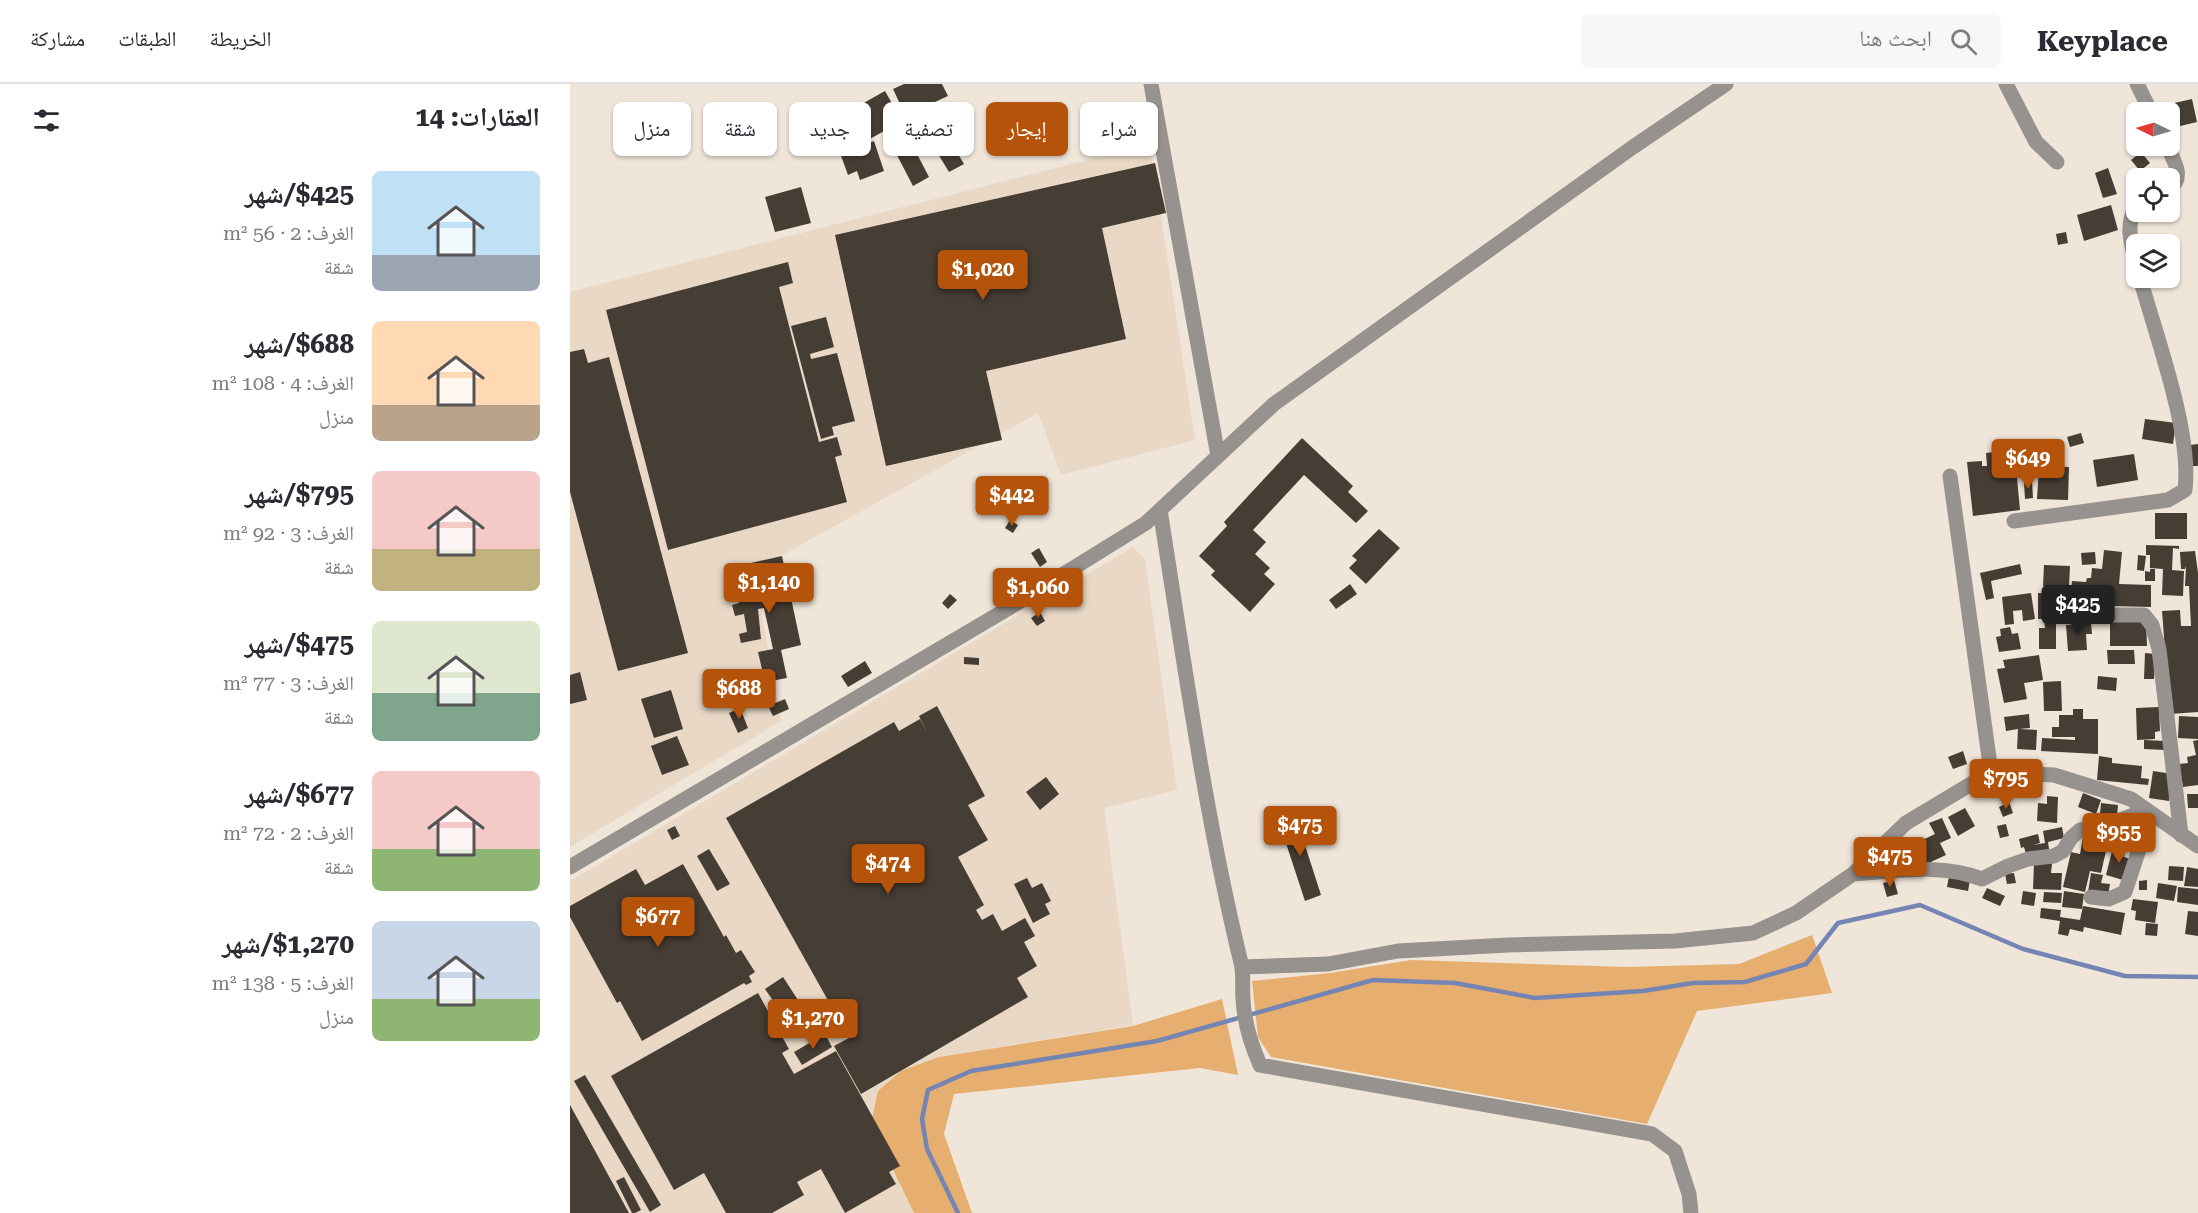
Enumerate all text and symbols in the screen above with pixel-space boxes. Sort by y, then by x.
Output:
search box [1581,14,2001,68]
icon: search [1947,25,1980,58]
text: Keyplace [2037,25,2168,58]
text: ابحث هنا [1859,26,1932,51]
text: مشاركة [30,27,85,51]
text: الطبقات [118,27,177,51]
text: الخريطة [210,27,271,51]
text: العقارات: 14 [415,102,540,132]
chip: منزل [613,102,691,156]
chip: شقة [703,102,777,156]
chip: جديد [789,102,871,156]
chip: تصفية [883,102,974,156]
chip: إيجار [986,102,1068,156]
chip: شراء [1080,102,1158,156]
north arrow [2126,102,2180,156]
map controls [2126,102,2180,288]
icon: filters [30,104,63,137]
button: locate [2126,168,2180,222]
text: $425/شهر [245,179,354,209]
icon: home [420,195,492,267]
text: الغرف: 2 · 56 m² [223,221,354,245]
button: layers [2126,234,2180,288]
pin: $1,020 [934,250,1032,301]
text: شقة [324,255,354,279]
text: $1,020 [952,257,1014,281]
text: $688/شهر [245,329,354,359]
icon: home [420,345,492,417]
text: الغرف: 4 · 108 m² [212,371,354,395]
text: منزل [319,405,354,429]
pin: $649 [1992,439,2064,490]
text: $649 [2006,446,2050,470]
pin: $442 [976,476,1048,527]
text: $795/شهر [245,479,354,509]
text: $442 [990,483,1034,507]
icon: home [420,495,492,567]
text: الغرف: 3 · 92 m² [223,521,354,545]
text: شقة [324,555,354,579]
pin: $1,140 [720,563,818,614]
pin: $1,060 [989,568,1087,619]
text: $1,140 [738,570,800,594]
text: $1,060 [1007,575,1069,599]
pin: $425 [2042,585,2114,636]
text: $425 [2056,592,2100,616]
text: $475/شهر [245,629,354,659]
icon: home [420,645,492,717]
pin: $688 [703,669,775,720]
text: الغرف: 3 · 77 m² [223,671,354,695]
text: $688 [717,676,761,700]
text: شقة [324,705,354,729]
pin: $795 [1970,759,2042,810]
text: $795 [1984,766,2028,790]
text: $677/شهر [245,779,354,809]
icon: home [420,795,492,867]
pin: $475 [1264,806,1336,857]
text: $475 [1278,813,1322,837]
pin: $955 [2083,813,2155,864]
text: $955 [2097,820,2141,844]
text: الغرف: 2 · 72 m² [223,821,354,845]
pin: $475 [1854,837,1926,888]
pin: $474 [852,844,924,895]
text: $475 [1868,844,1912,868]
text: $474 [866,851,910,875]
text: شقة [324,855,354,879]
pin: $677 [622,897,694,948]
text: $677 [636,904,680,928]
text: $1,270/شهر [222,929,354,959]
icon: home [420,945,492,1017]
text: الغرف: 5 · 138 m² [212,971,354,995]
pin: $1,270 [764,999,862,1050]
text: منزل [319,1005,354,1029]
text: $1,270 [782,1006,844,1030]

